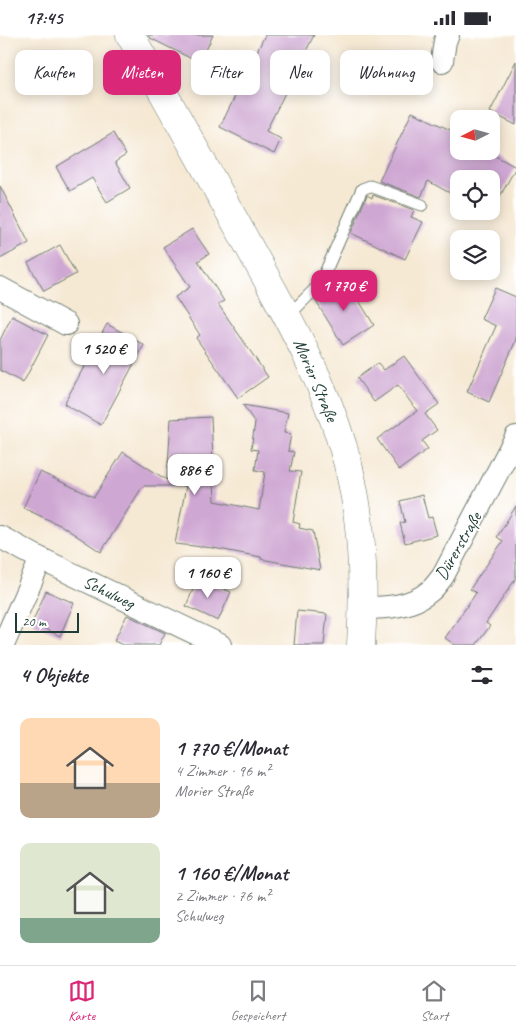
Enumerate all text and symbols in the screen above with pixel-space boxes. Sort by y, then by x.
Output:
text: 17:45 [25,6,63,30]
chip: Kaufen [15,50,93,95]
chip: Mieten [103,50,181,95]
chip: Filter [191,50,260,95]
chip: Neu [270,50,330,95]
chip: Wohnung [340,50,433,95]
north arrow [450,110,500,160]
map controls [450,110,500,280]
button: locate [450,170,500,220]
button: layers [450,230,500,280]
pin: 1 770 € [298,269,390,312]
text: 1 770 € [322,276,366,296]
pin: 1 520 € [58,333,150,375]
street label: Morier Straße [289,335,344,426]
text: 1 520 € [82,339,126,359]
pin: 886 € [160,453,230,496]
text: 886 € [178,460,212,480]
street label: Dürerstraße [430,507,487,584]
pin: 1 160 € [162,557,254,599]
text: 1 160 € [186,563,230,583]
street label: Schulweg [80,570,140,614]
scale bar [15,610,79,633]
text: 20 m [22,613,46,630]
icon: filters [468,661,496,689]
text: 4 Objekte [20,662,88,688]
text: 1 770 €/Monat [175,735,287,761]
icon: home [60,738,120,798]
text: 4 Zimmer · 96 m² [175,761,270,781]
text: Morier Straße [175,781,253,801]
text: 1 160 €/Monat [175,860,288,886]
icon: home [60,863,120,923]
text: 2 Zimmer · 76 m² [175,886,270,906]
text: Schulweg [175,906,223,926]
tab: Karte [68,977,96,1024]
tab: Gespeichert [231,977,285,1024]
tab: Start [420,977,448,1024]

